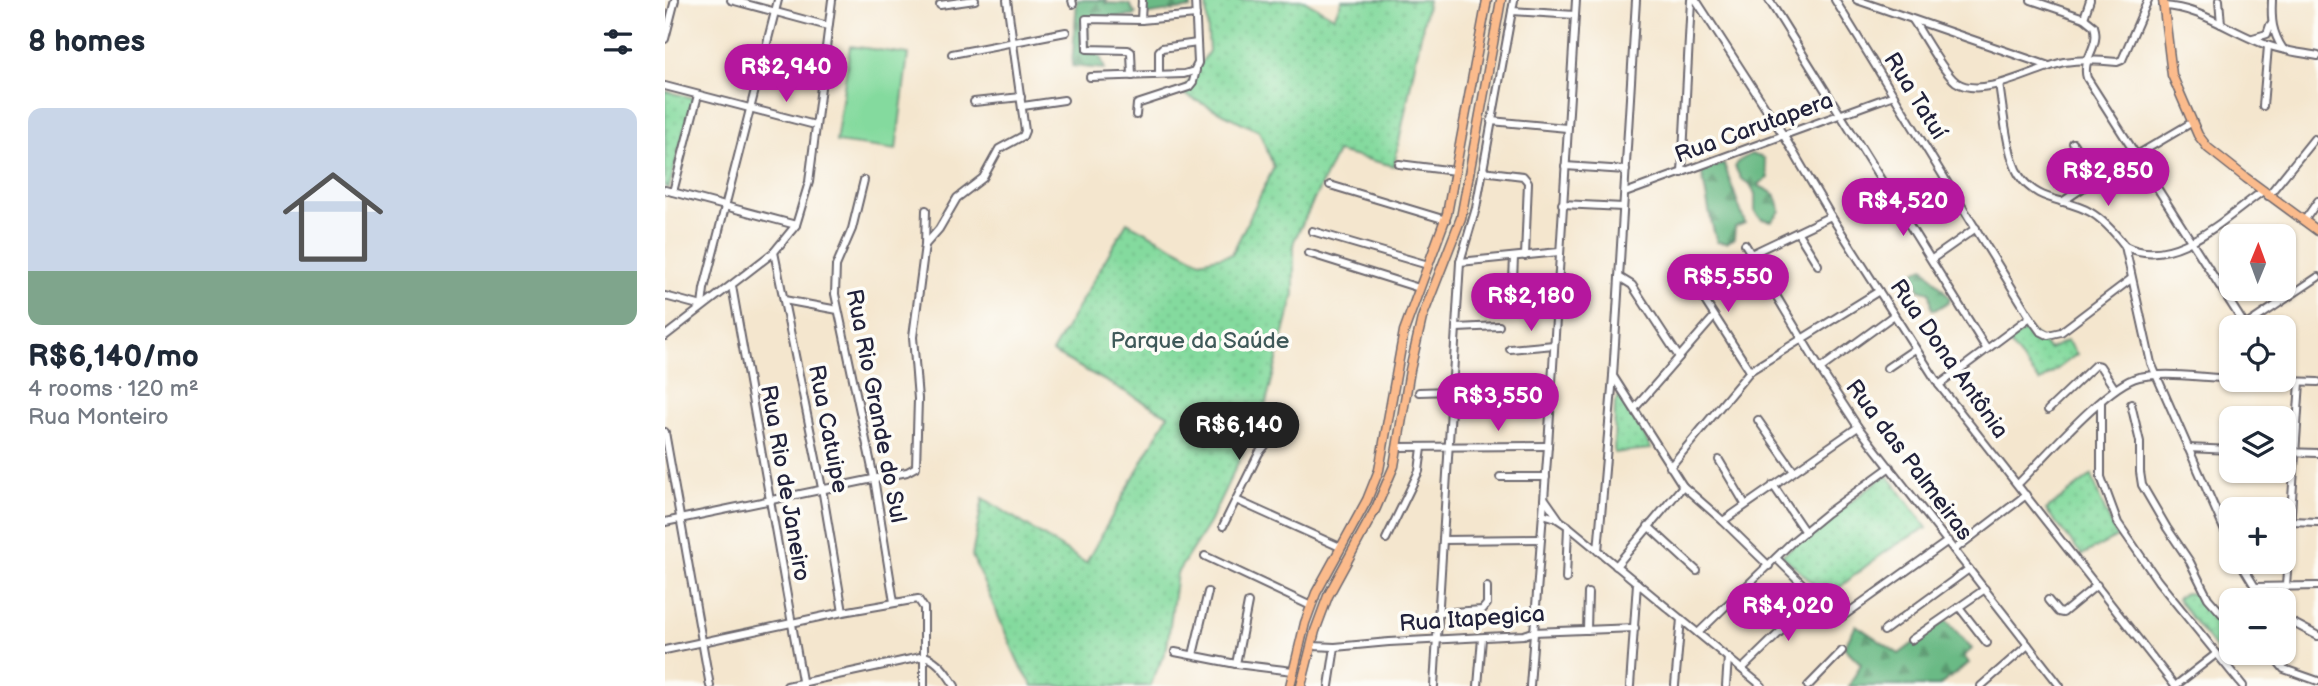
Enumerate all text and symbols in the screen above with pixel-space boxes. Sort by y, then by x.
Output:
icon: filters [599,23,637,61]
text: 8 homes [28,24,145,60]
pin: R$2,940 [721,44,851,104]
street label: Rua Tatuí [1877,47,1953,145]
text: R$2,940 [740,53,832,81]
street label: Rua Carutapera [1671,86,1837,170]
pin: R$2,850 [2043,148,2173,208]
icon: home [270,154,396,280]
text: R$2,850 [2062,157,2154,185]
pin: R$4,520 [1838,178,1968,238]
text: R$4,520 [1858,187,1948,215]
north arrow [2219,224,2296,301]
map controls [2219,224,2296,665]
pin: R$5,550 [1663,254,1793,314]
text: R$5,550 [1683,263,1773,291]
pin: R$2,180 [1466,274,1596,333]
street label: Rua Dona Antônia [1884,274,2014,444]
text: R$2,180 [1487,282,1575,310]
street label: Rua Rio Grande do Sul [840,287,912,525]
button: locate [2219,315,2296,392]
park label: Parque da Saúde [1111,327,1289,355]
text: R$6,140/mo [28,339,199,375]
street label: Rua Catuipe [802,363,854,495]
pin: R$3,550 [1433,374,1563,433]
street label: Rua das Palmeiras [1839,374,1979,546]
text: 4 rooms · 120 m² [28,375,199,403]
text: R$3,550 [1453,382,1543,410]
street label: Rua Rio de Janeiro [754,383,816,583]
pin: R$6,140 [1174,402,1304,462]
text: Rua Monteiro [28,403,169,431]
button: layers [2219,406,2296,483]
text: R$6,140 [1195,411,1283,439]
button: + [2219,497,2296,574]
pin: R$4,020 [1723,584,1853,643]
button: − [2219,588,2296,665]
text: R$4,020 [1742,592,1834,620]
street label: Rua Itapegica [1398,600,1546,638]

